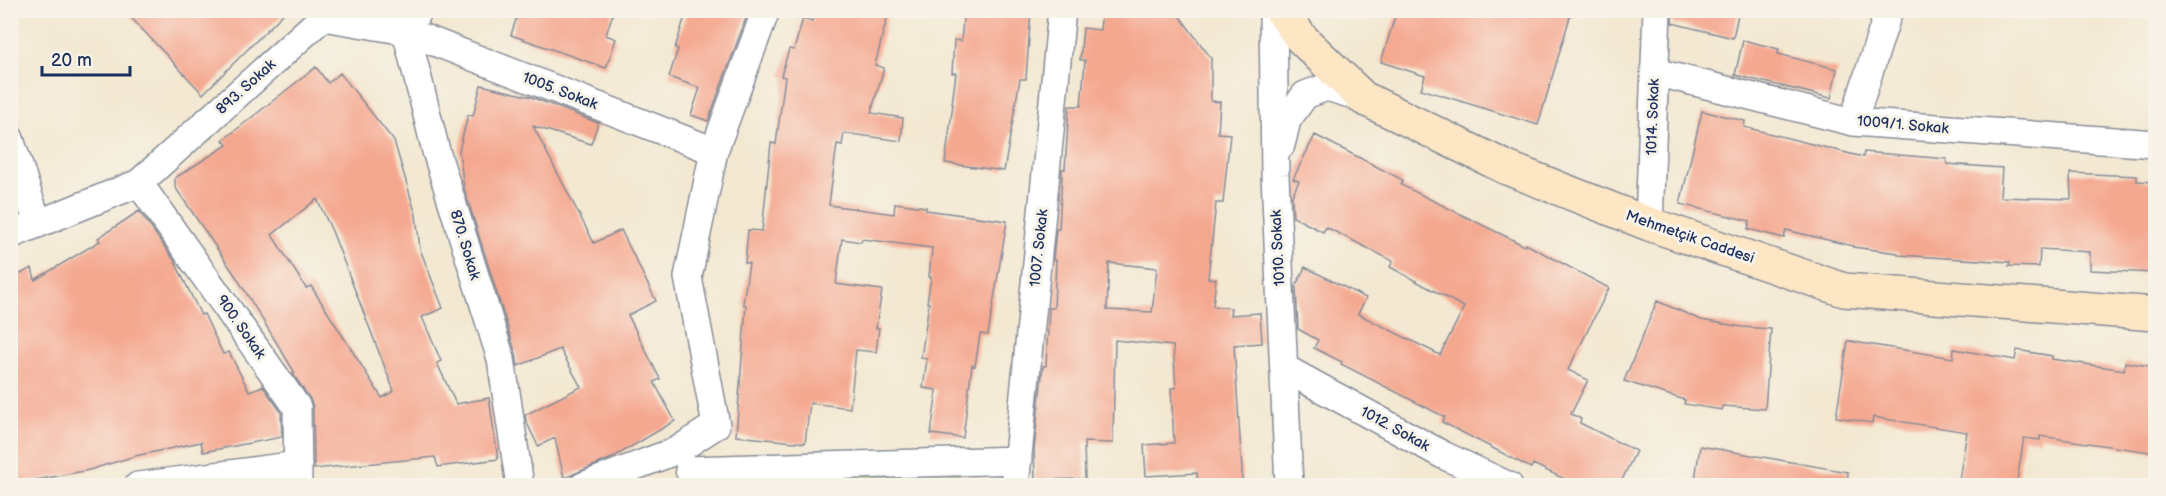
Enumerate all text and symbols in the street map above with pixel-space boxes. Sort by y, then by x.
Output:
scale bar [42,39,130,77]
text: 20 m [51,50,92,71]
street label: 893. Sokak [212,55,280,119]
street label: 1005. Sokak [520,68,601,114]
street label: 1014. Sokak [1642,78,1664,156]
street label: 1009/1. Sokak [1856,112,1950,139]
street label: Mehmetçik Caddesi [1623,206,1757,268]
street label: 870. Sokak [445,208,485,283]
street label: 1007. Sokak [1025,208,1053,288]
street label: 1010. Sokak [1266,209,1289,287]
street label: 900. Sokak [212,291,270,363]
street label: 1012. Sokak [1357,402,1434,456]

